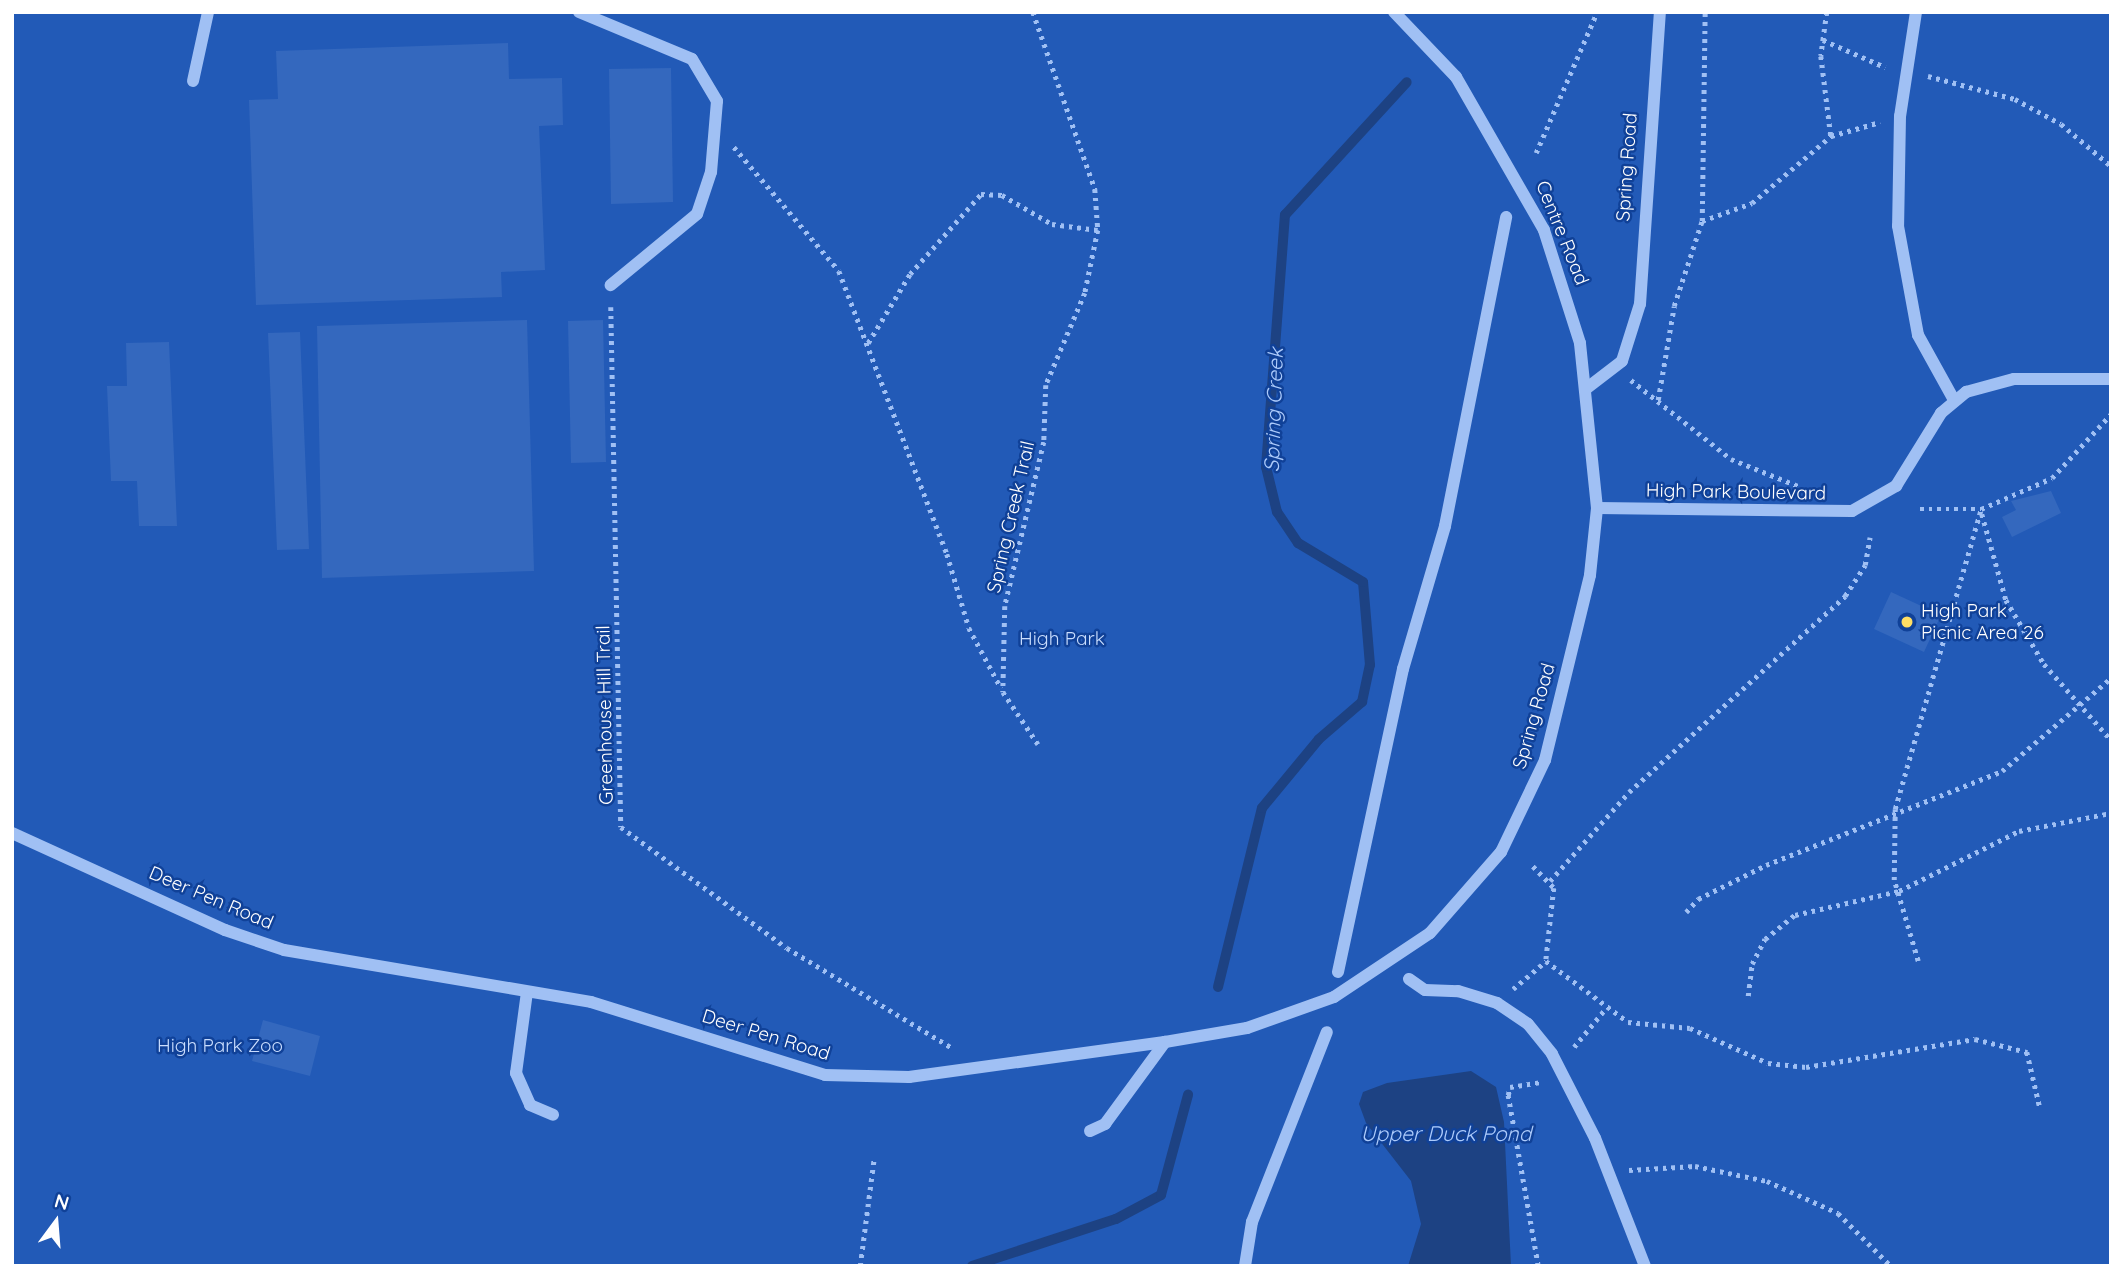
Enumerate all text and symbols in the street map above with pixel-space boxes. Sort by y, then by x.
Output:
street label: Spring Road [1612,112,1642,222]
street label: Centre Road [1531,177,1593,289]
water label: Spring Creek [1258,347,1288,473]
street label: Spring Creek Trail [982,439,1040,595]
street label: High Park Boulevard [1646,479,1826,505]
place label: High Park Picnic Area 26 [1921,600,2044,644]
marker: High Park Picnic Area 26 [1899,614,1915,630]
street label: Greenhouse Hill Trail [592,625,618,805]
park label: High Park [1019,628,1105,650]
street label: Spring Road [1508,661,1560,771]
street label: Deer Pen Road [145,862,277,934]
street label: Deer Pen Road [699,1005,833,1065]
park label: High Park Zoo [157,1035,283,1057]
water label: Upper Duck Pond [1361,1120,1531,1146]
north arrow [21,1187,91,1257]
text: N [52,1188,72,1215]

